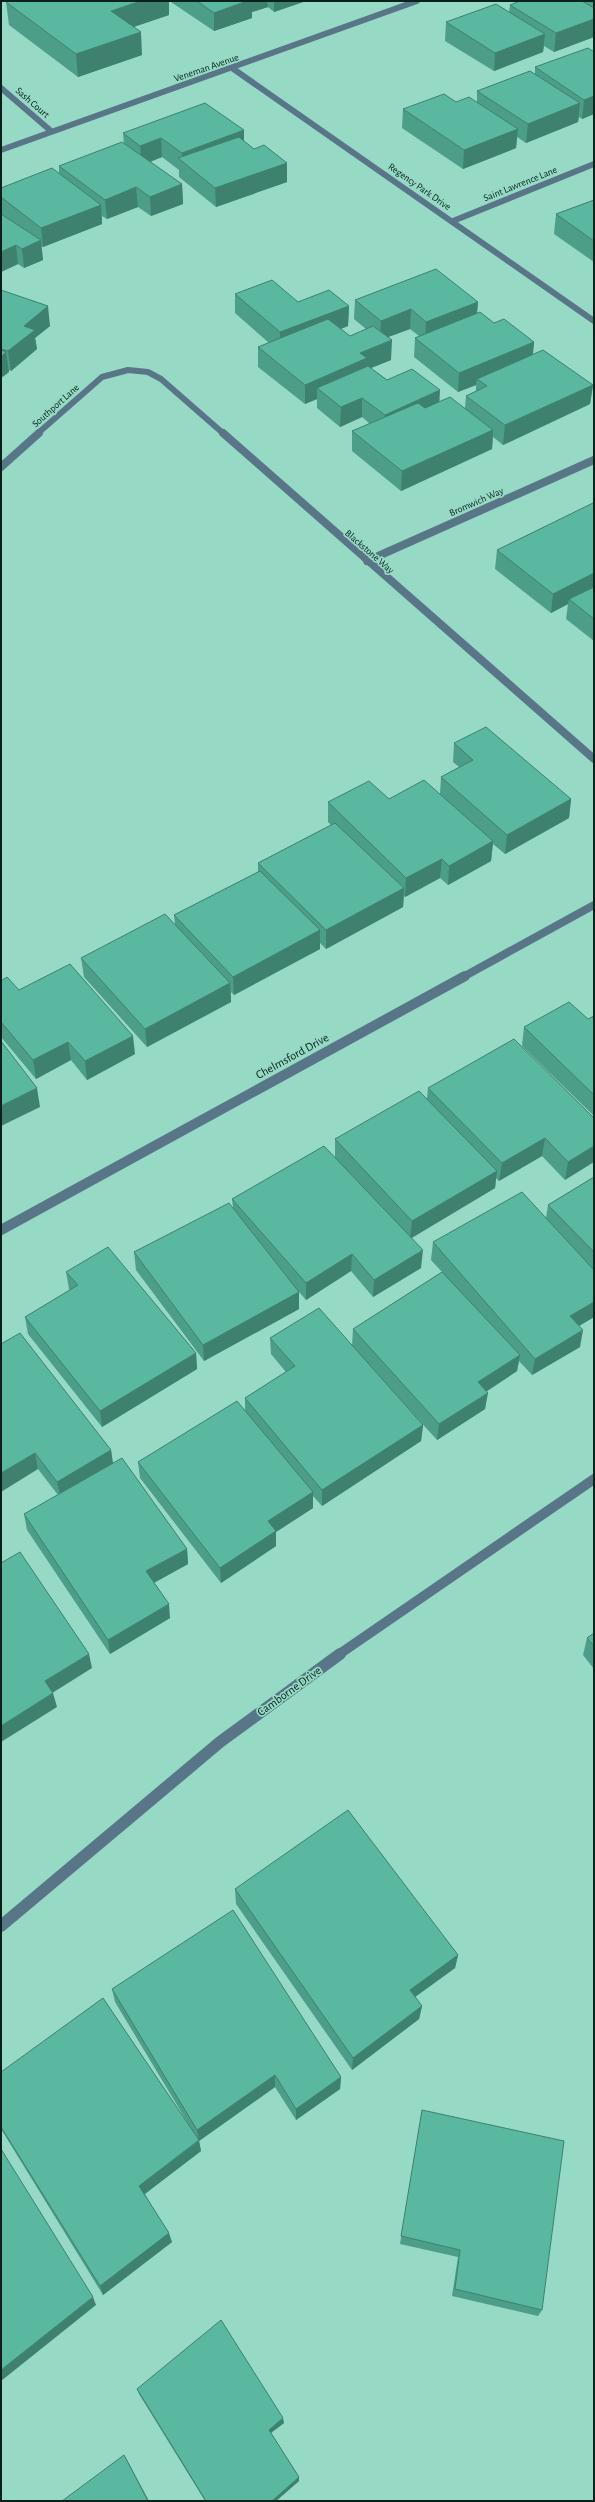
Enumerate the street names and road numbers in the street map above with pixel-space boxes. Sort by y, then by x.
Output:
street label: Veneman Avenue [173,52,240,84]
street label: Sash Court [14,86,52,121]
street label: Regency Park Drive [386,162,453,212]
street label: Saint Lawrence Lane [482,164,559,203]
street label: Southport Lane [30,382,81,429]
street label: Bromwich Way [448,485,506,518]
street label: Blackstone Way [343,528,396,576]
street label: Chelmsford Drive [254,1031,330,1081]
street label: Camborne Drive [255,1664,323,1718]

